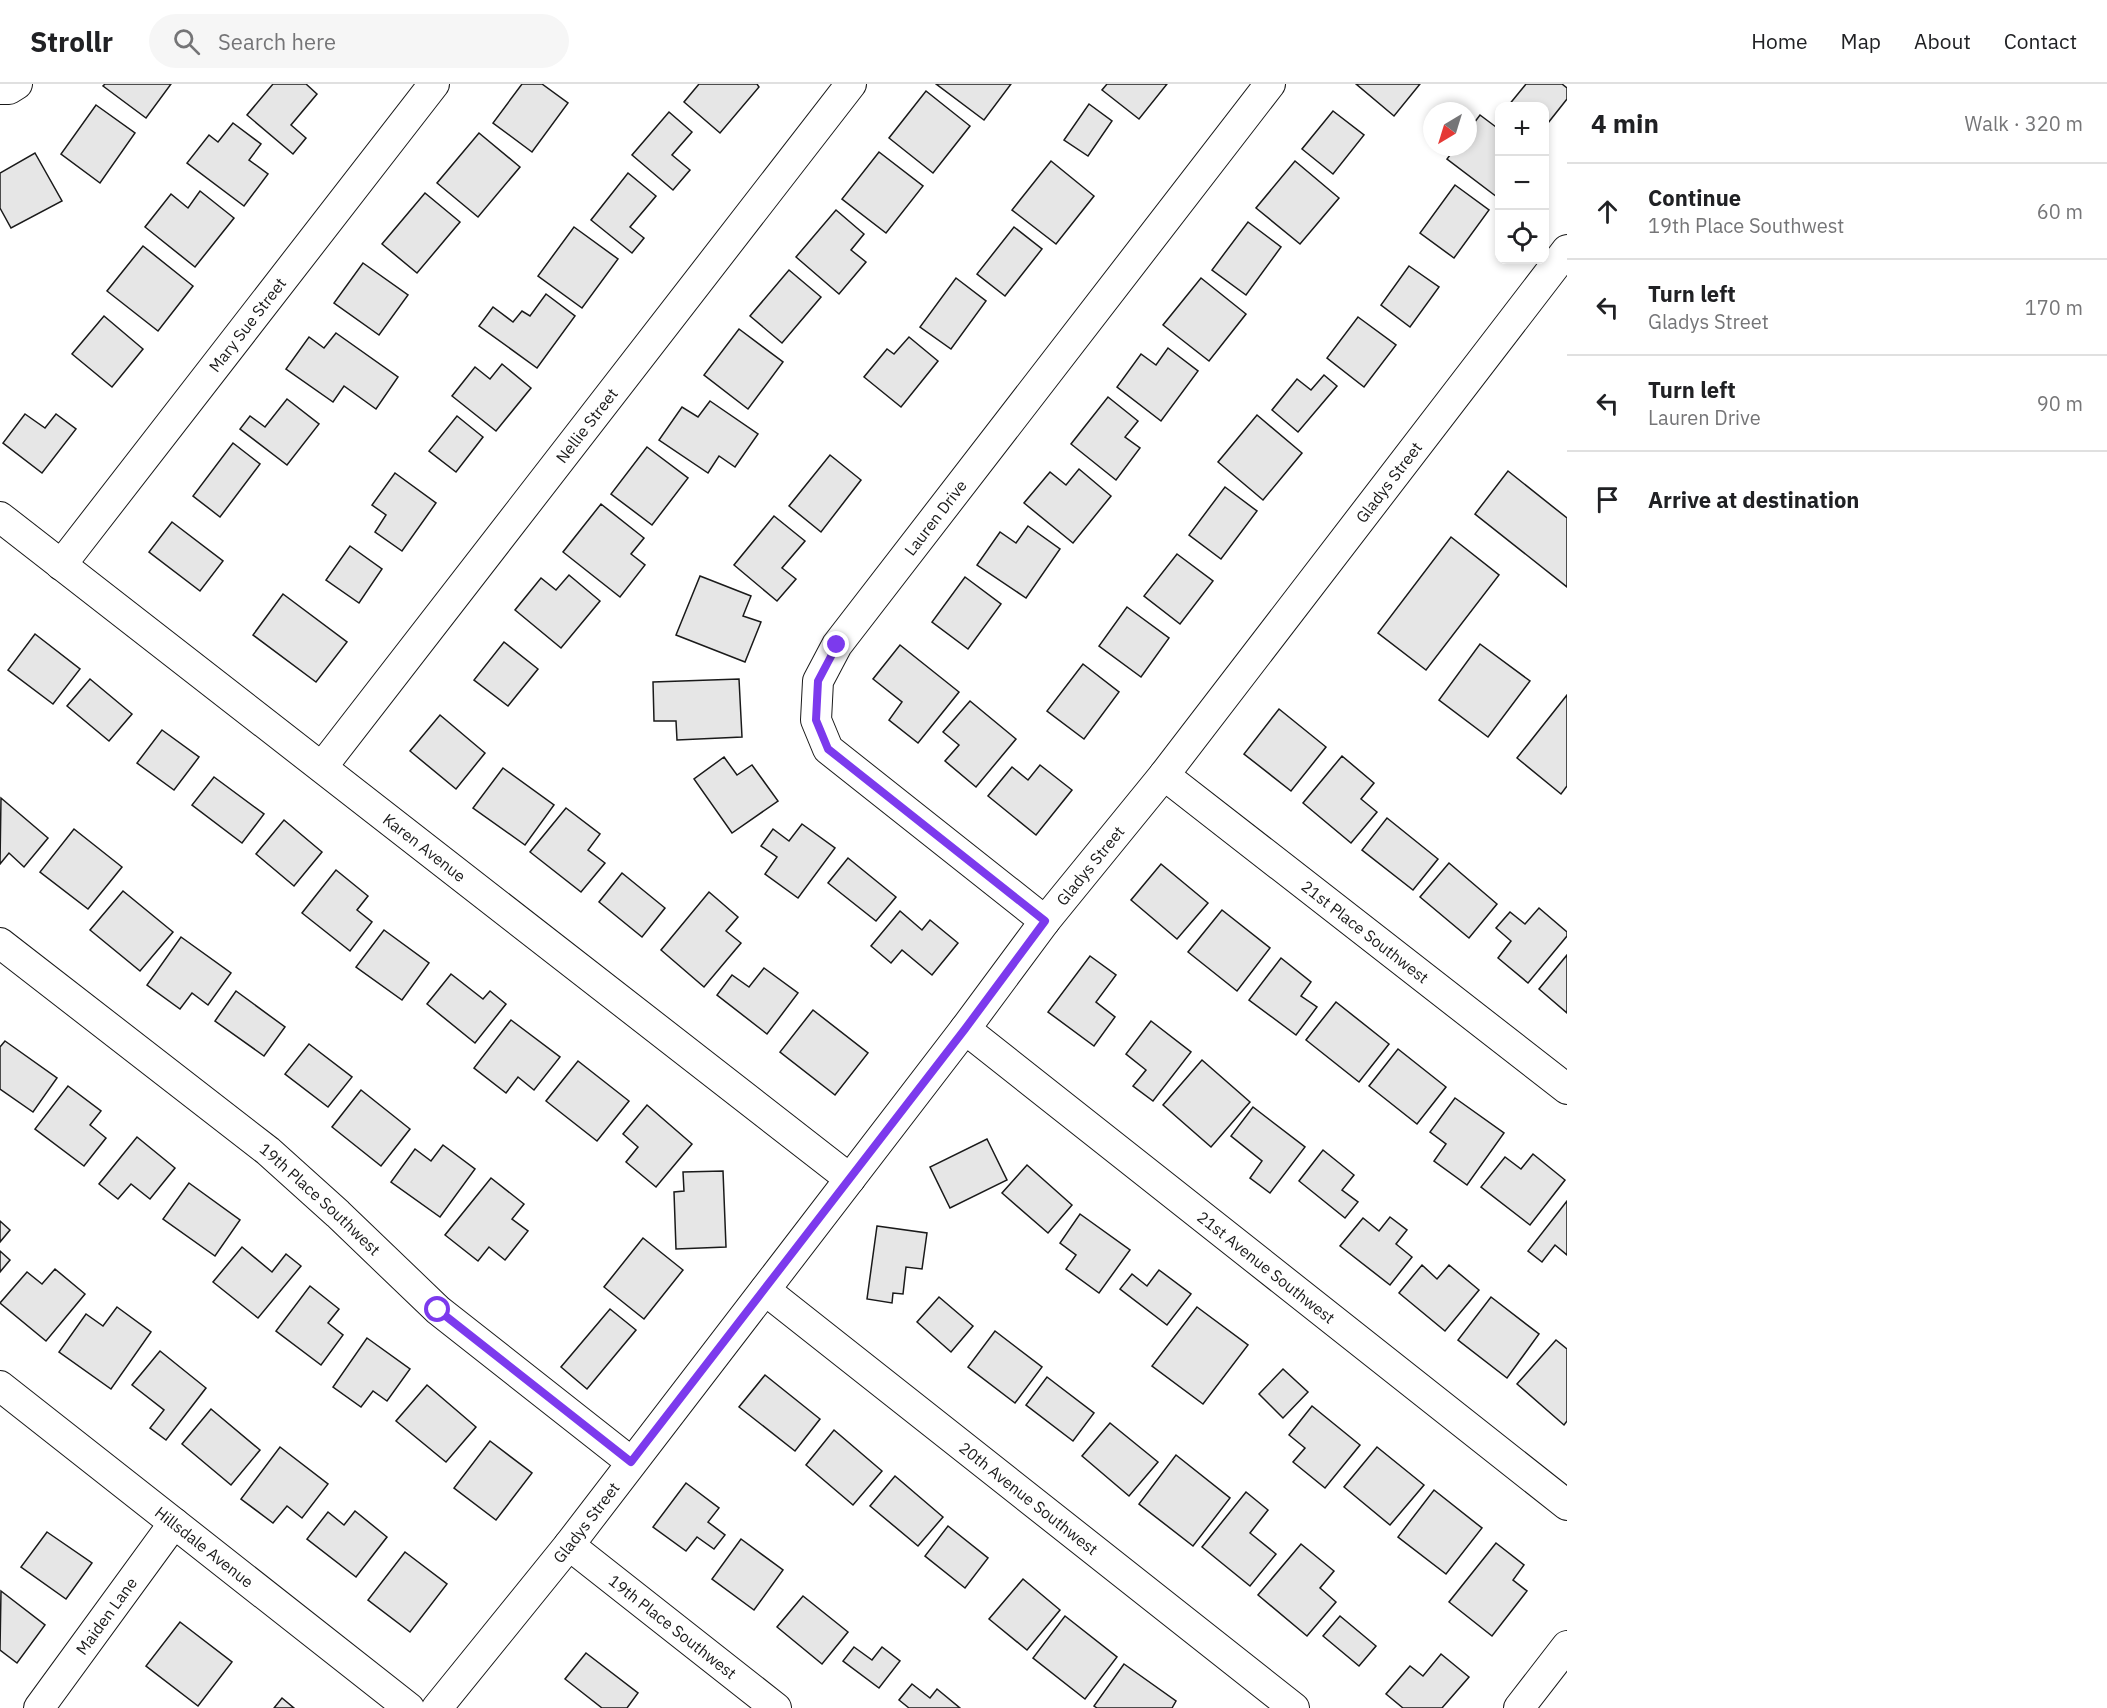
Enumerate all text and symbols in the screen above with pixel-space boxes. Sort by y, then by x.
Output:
search box [149,14,569,68]
text: Strollr [30,23,113,60]
icon: search [170,25,203,58]
text: Search here [218,27,336,56]
text: Home [1751,27,1808,55]
text: Map [1841,27,1881,55]
text: About [1914,27,1971,55]
text: Contact [2004,27,2077,55]
north arrow [1423,102,1477,156]
map controls [1495,102,1549,264]
button: + [1495,102,1549,156]
text: 4 min [1591,106,1659,140]
text: Walk · 320 m [1965,110,2083,137]
button: − [1495,156,1549,210]
text: Continue [1648,183,1741,212]
icon: ahead [1591,195,1624,228]
text: 60 m [2037,198,2083,225]
button: locate [1495,210,1549,264]
text: 19th Place Southwest [1648,212,1844,239]
street label: Mary Sue Street [204,273,290,376]
text: Turn left [1648,279,1736,308]
icon: left [1591,291,1624,324]
text: 170 m [2025,294,2083,321]
text: Gladys Street [1648,308,1769,335]
text: Turn left [1648,375,1736,404]
street label: Nellie Street [551,384,622,467]
icon: left [1591,387,1624,420]
text: 90 m [2037,390,2083,417]
text: Lauren Drive [1648,404,1761,431]
street label: Gladys Street [1351,438,1426,527]
street label: Lauren Drive [900,476,971,559]
icon: arrive [1591,483,1624,516]
text: Arrive at destination [1648,485,1859,514]
route end [823,631,849,657]
street label: Karen Avenue [379,809,470,886]
street label: Gladys Street [1052,822,1128,909]
street label: 21st Place Southwest [1298,876,1433,987]
street label: 19th Place Southwest [256,1138,385,1259]
street label: 21st Avenue Southwest [1193,1207,1339,1328]
route start [424,1296,450,1322]
street label: 20th Avenue Southwest [955,1437,1102,1559]
street label: Gladys Street [549,1478,624,1567]
street label: Hillsdale Avenue [151,1502,258,1592]
street label: 19th Place Southwest [605,1570,741,1683]
street label: Maiden Lane [71,1573,141,1659]

